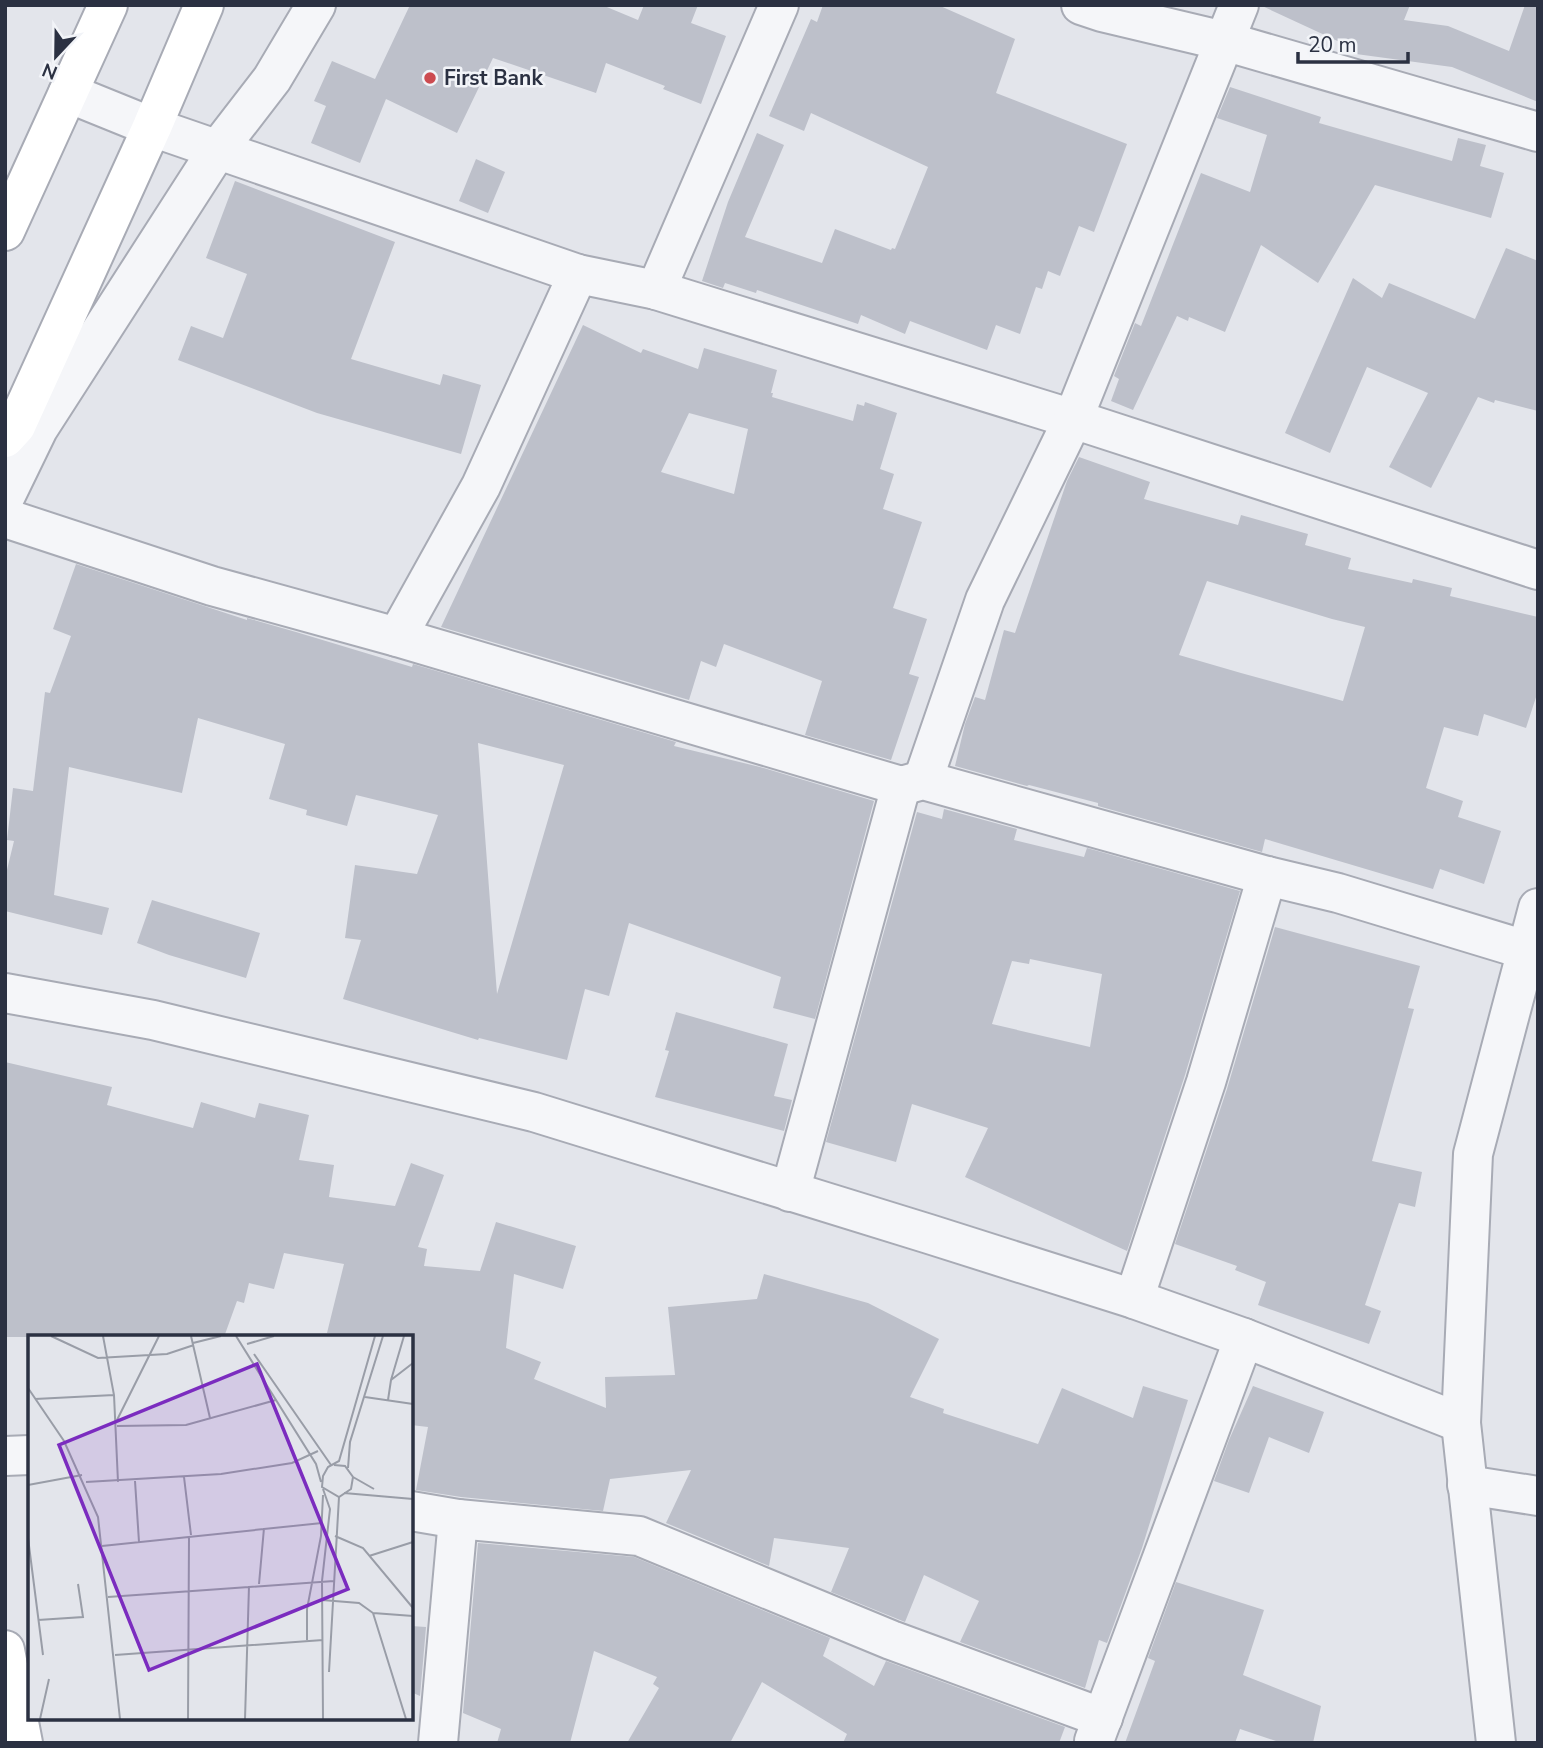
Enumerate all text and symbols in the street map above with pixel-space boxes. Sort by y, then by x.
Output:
north arrow [21,21,91,91]
scale bar [1298,21,1408,65]
text: 20 m [1308,31,1357,59]
text: N [39,56,61,86]
place label: First Bank [444,64,543,92]
marker: First Bank [422,70,438,86]
inset map [28,1335,413,1720]

